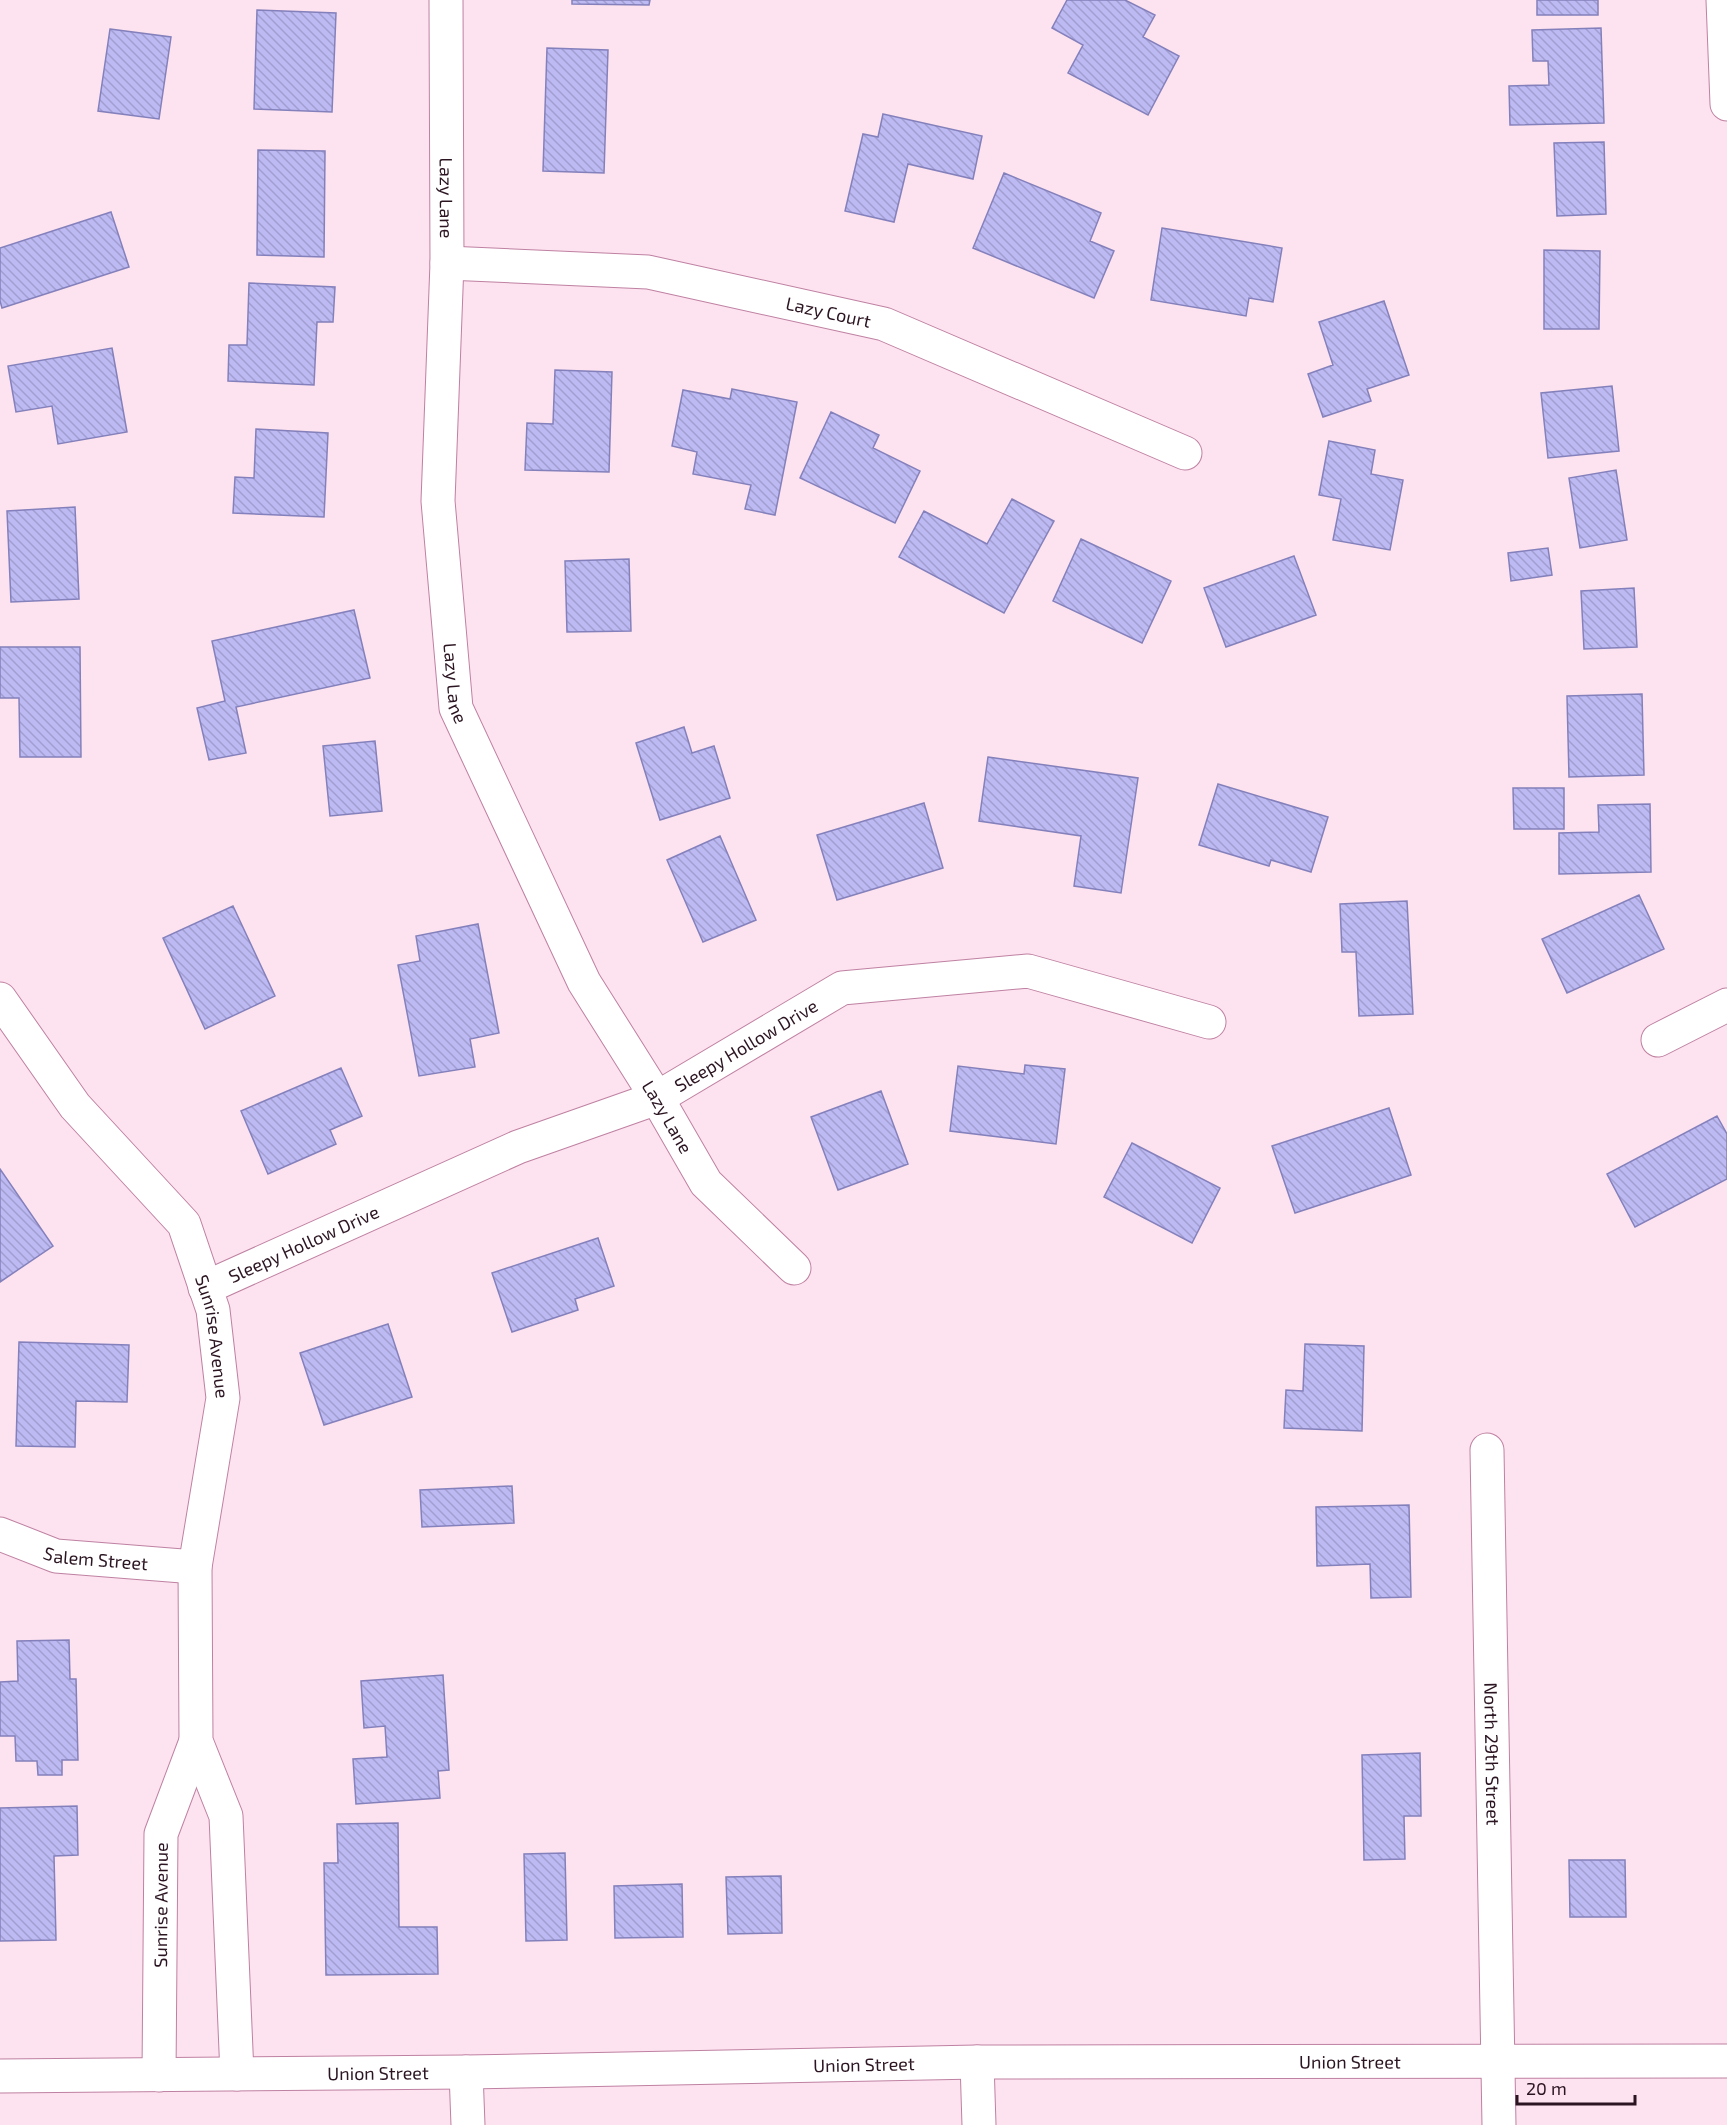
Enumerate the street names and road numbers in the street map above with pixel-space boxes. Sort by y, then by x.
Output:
street label: Lazy Lane [436,158,458,238]
street label: Lazy Court [784,292,873,332]
street label: Lazy Lane [439,642,473,727]
street label: Sleepy Hollow Drive [670,994,821,1096]
street label: Lazy Lane [638,1076,697,1157]
street label: Sleepy Hollow Drive [225,1200,382,1287]
street label: Sunrise Avenue [191,1272,234,1399]
street label: Salem Street [40,1541,149,1574]
street label: North 29th Street [1480,1682,1505,1826]
street label: Sunrise Avenue [149,1842,172,1968]
street label: Union Street [1299,2050,1401,2073]
street label: Union Street [813,2052,915,2076]
street label: Union Street [327,2061,429,2084]

